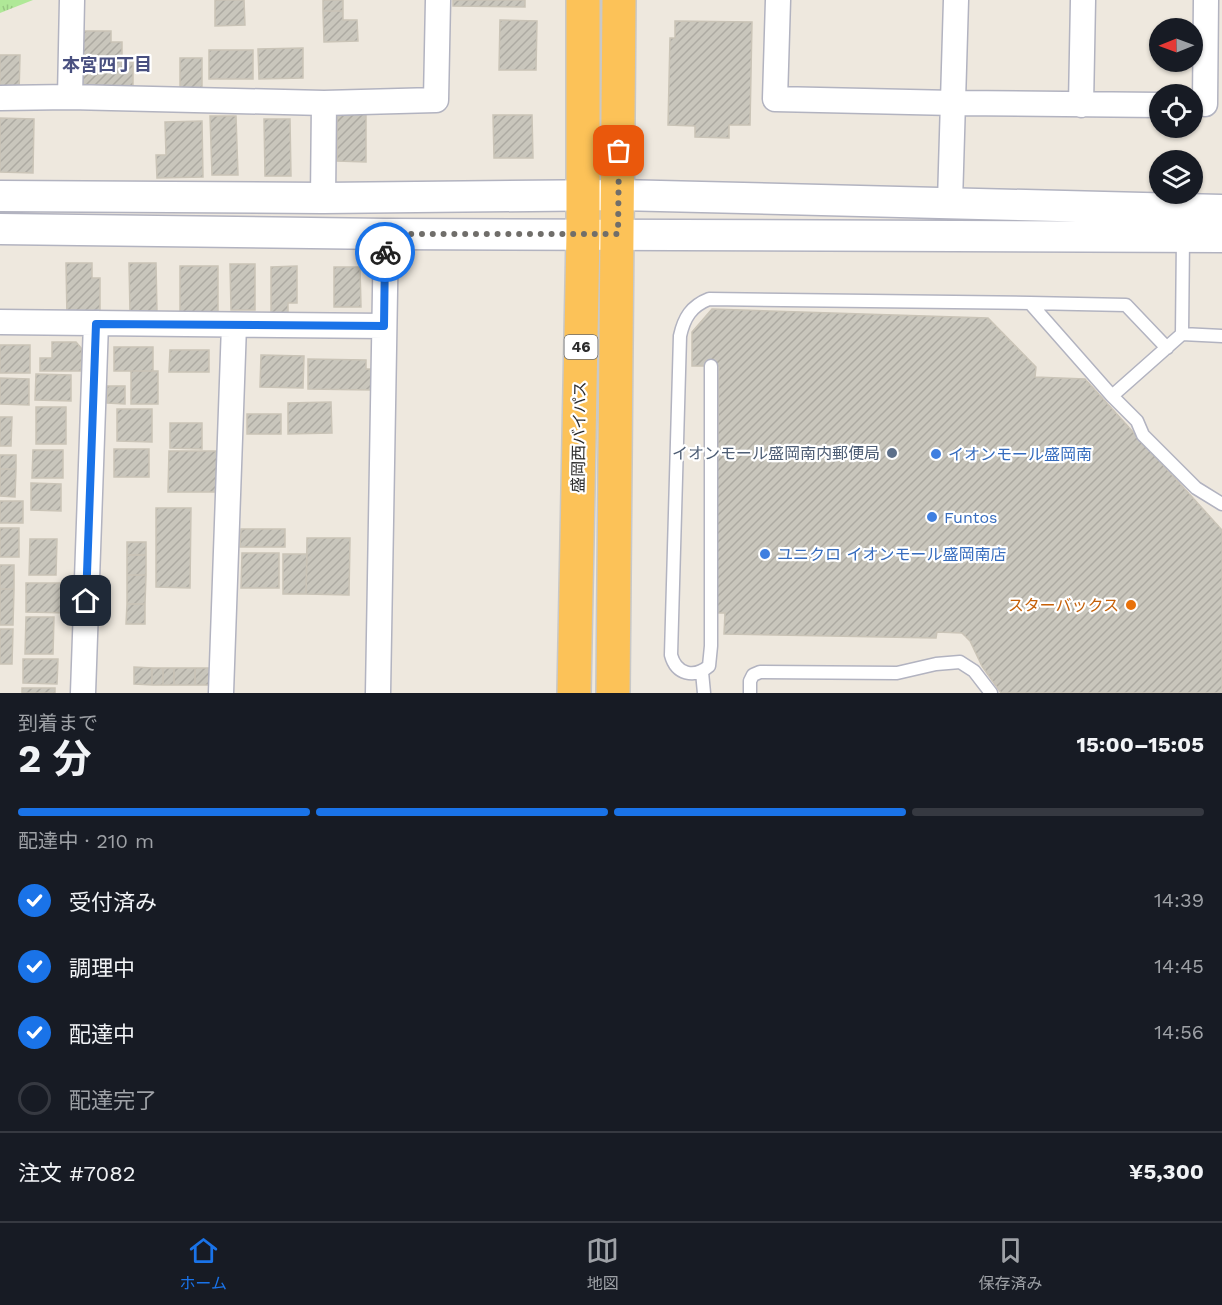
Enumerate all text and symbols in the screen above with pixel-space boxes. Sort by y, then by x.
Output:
north arrow [1149,18,1203,72]
map controls [1149,18,1203,204]
district label: 本宮四丁目 [62,54,152,75]
button: locate [1149,84,1203,138]
pin [593,125,644,176]
icon: bag [602,134,635,167]
button: layers [1149,150,1203,204]
courier [355,222,415,282]
icon: bike [369,236,402,269]
road number: 46 [564,335,598,359]
street label: 盛岡西バイパス [569,381,589,493]
place label: イオンモール盛岡南内郵便局 [672,444,880,463]
place label: イオンモール盛岡南 [948,445,1092,464]
marker: イオンモール盛岡南内郵便局 [885,446,899,460]
marker: イオンモール盛岡南 [929,447,943,461]
place label: Funtos [944,508,998,527]
marker: Funtos [925,510,939,524]
place label: ユニクロ イオンモール盛岡南店 [777,545,1006,564]
marker: ユニクロ イオンモール盛岡南店 [758,547,772,561]
pin [60,575,111,626]
icon: home [69,584,102,617]
place label: スターバックス [1008,596,1119,615]
marker: スターバックス [1124,598,1138,612]
text: 到着まで [18,711,98,735]
text: 15:00–15:05 [1077,732,1204,757]
text: 2 分 [18,736,91,781]
text: 配達中 · 210 m [18,829,154,853]
icon: check [18,884,51,917]
text: 14:39 [1154,888,1204,912]
text: 受付済み [69,890,157,915]
icon: check [18,950,51,983]
text: 14:45 [1154,954,1204,978]
text: 調理中 [69,956,135,981]
icon: check [18,1016,51,1049]
text: 14:56 [1154,1020,1204,1044]
text: 配達中 [69,1022,135,1047]
text: 配達完了 [69,1088,157,1113]
text: ¥5,300 [1129,1159,1204,1184]
text: 注文 #7082 [18,1161,136,1186]
tab: ホーム [180,1234,227,1294]
tab: 地図 [586,1234,619,1294]
tab: 保存済み [978,1234,1042,1294]

